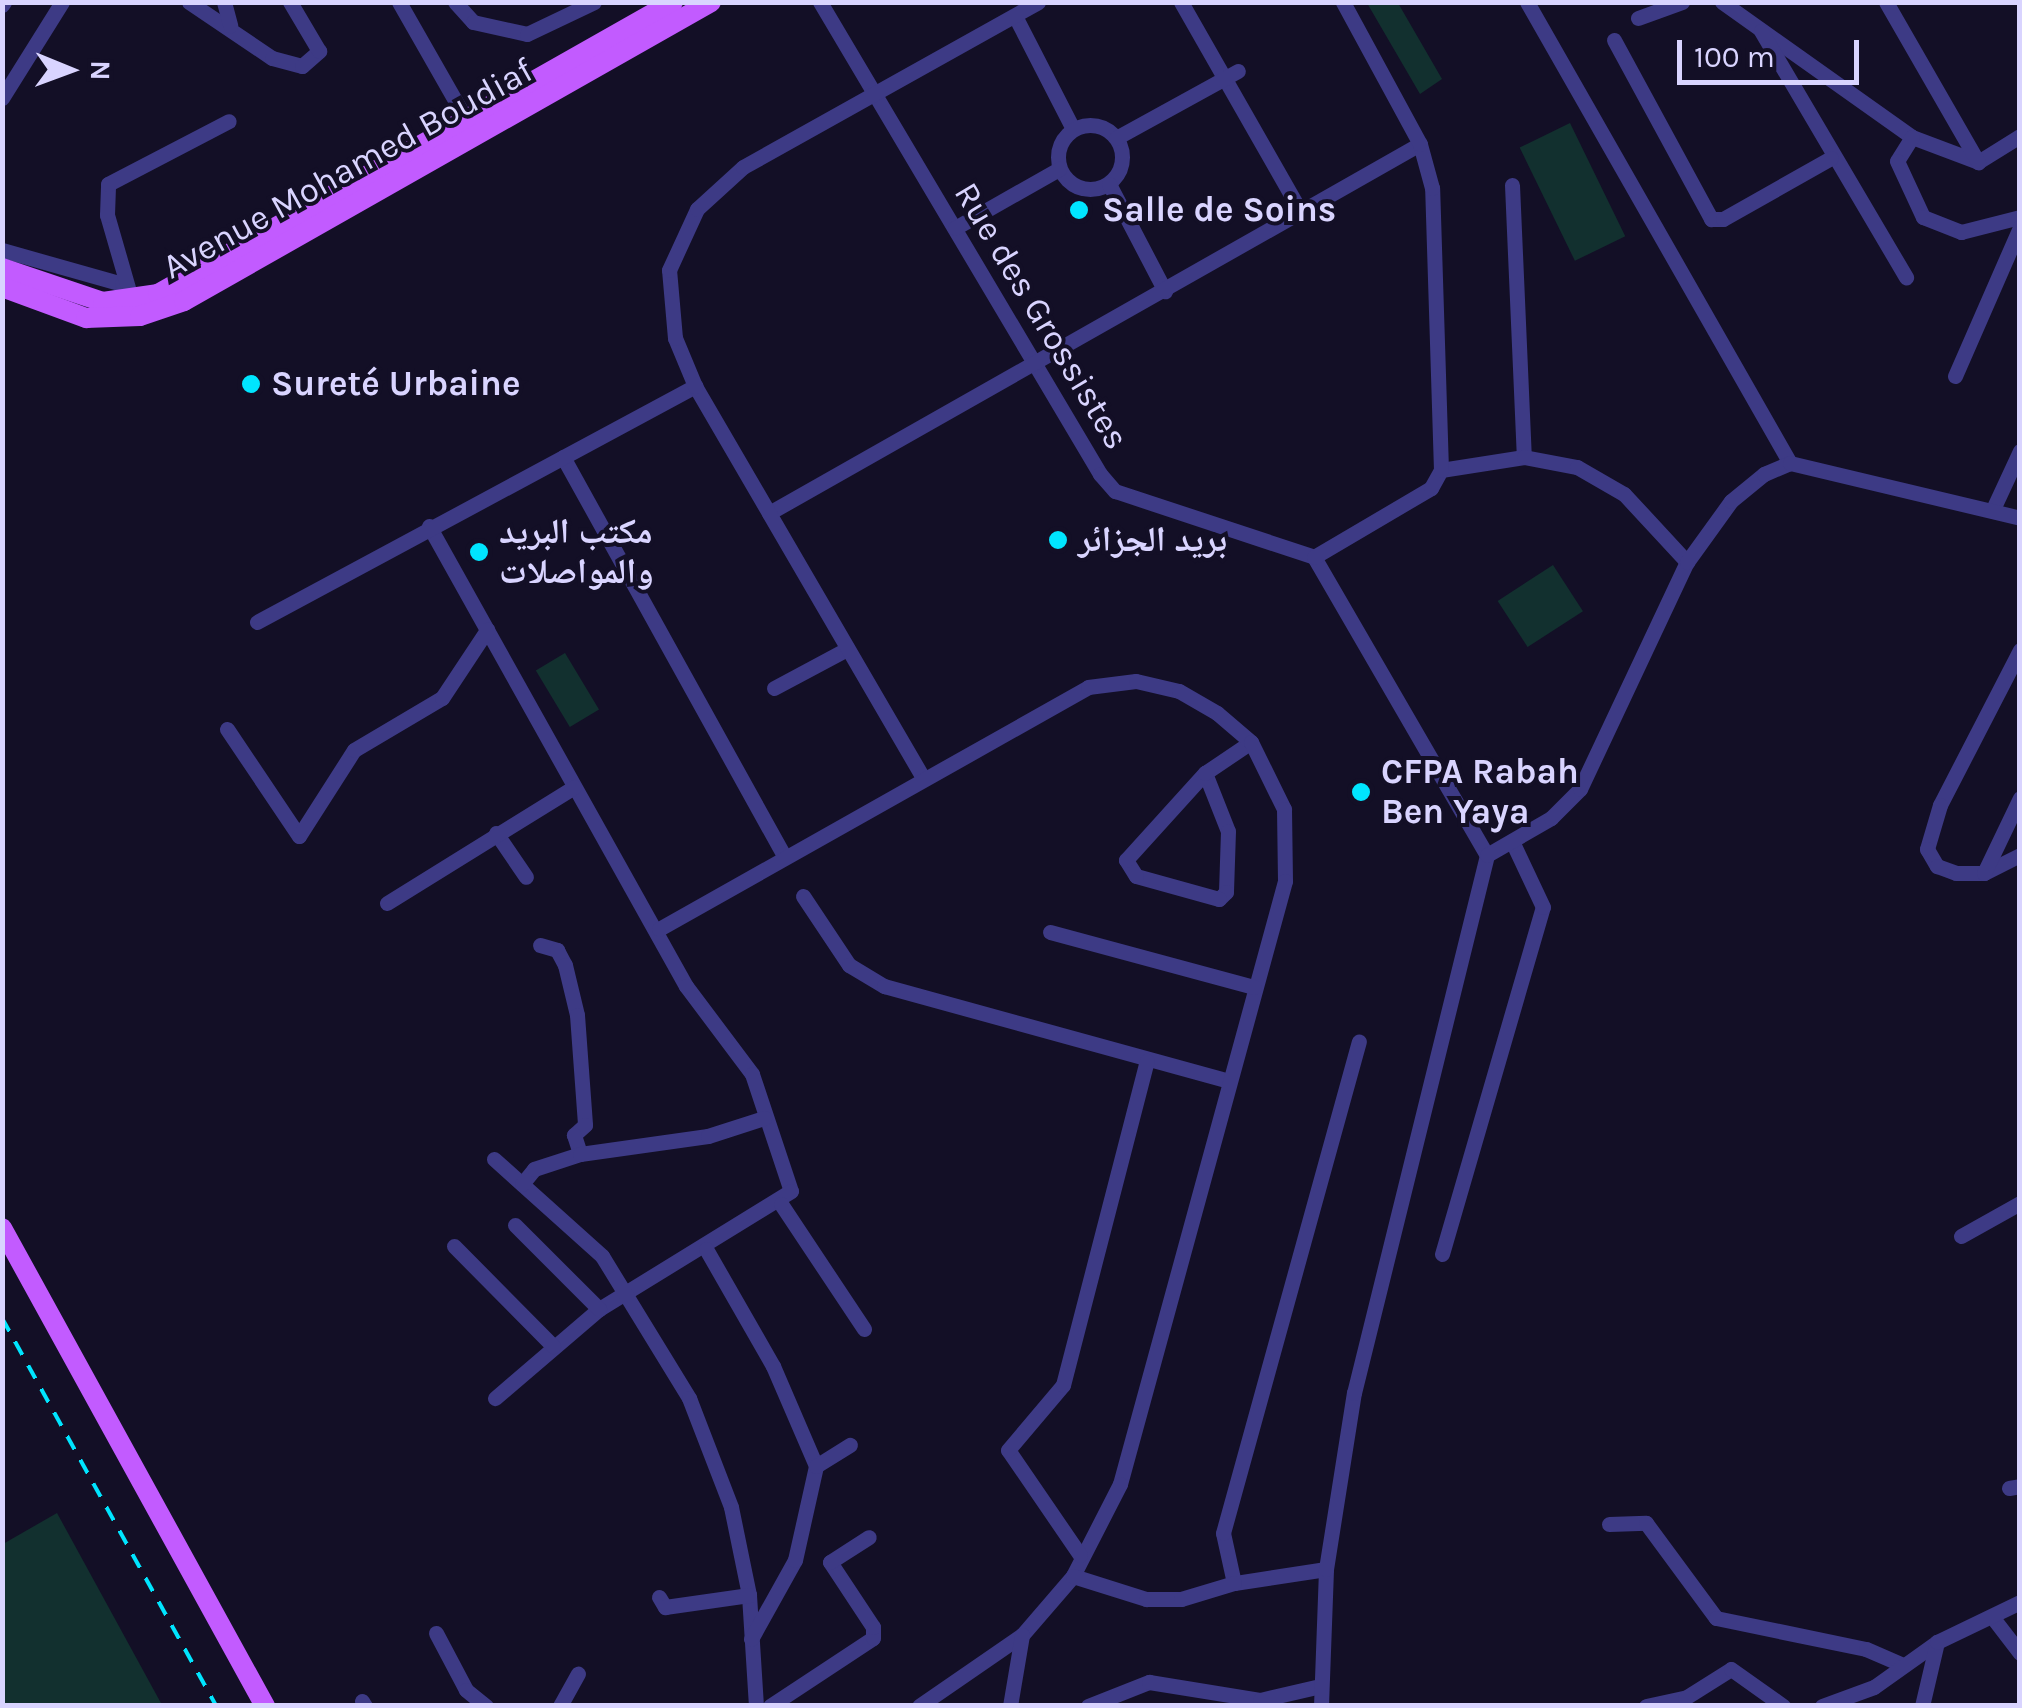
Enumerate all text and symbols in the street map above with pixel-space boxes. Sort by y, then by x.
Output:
north arrow [20,20,120,120]
scale bar [1682,20,1864,82]
text: 100 m [1694,39,1775,75]
street label: Avenue Mohamed Boudiaf [155,50,541,288]
text: N [84,60,117,81]
street label: Rue des Grossistes [945,175,1137,457]
place label: Salle de Soins [1102,189,1336,231]
marker: Salle de Soins [1066,197,1092,223]
place label: Sureté Urbaine [271,363,520,405]
marker: Sureté Urbaine [240,373,262,395]
place label: مكتب البريد والمواصلات [499,511,654,593]
place label: بريد الجزائر [1078,519,1227,561]
marker: بريد الجزائر [1047,529,1069,551]
marker: مكتب البريد والمواصلات [468,541,490,563]
place label: CFPA Rabah Ben Yaya [1381,751,1579,833]
marker: CFPA Rabah Ben Yaya [1350,781,1372,803]

